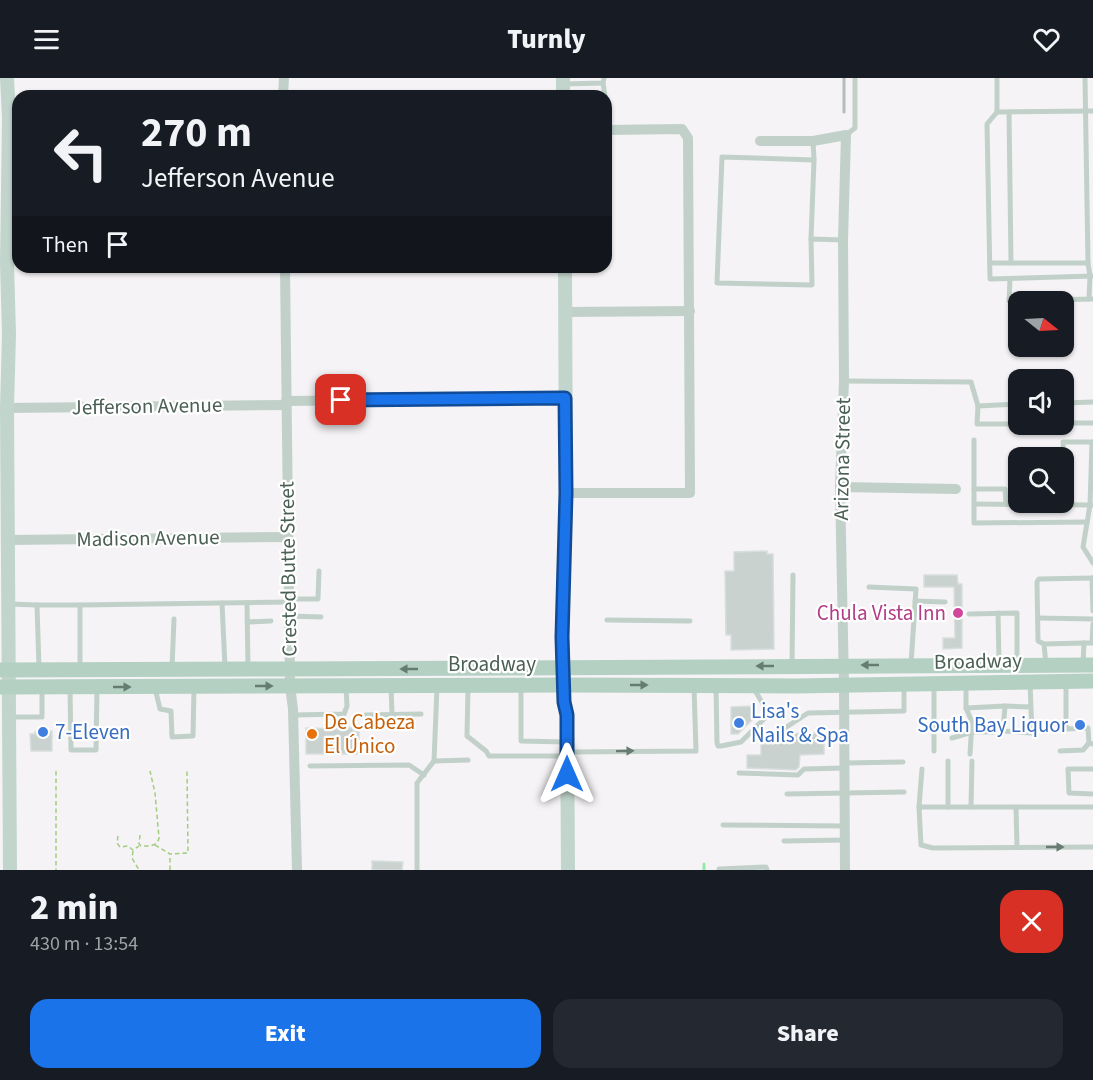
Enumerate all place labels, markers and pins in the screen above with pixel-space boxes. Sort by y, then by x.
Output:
pin [315,374,366,425]
place label: Chula Vista Inn [817,598,946,628]
marker: Chula Vista Inn [951,606,965,620]
place label: Lisa's Nails & Spa [751,696,849,750]
place label: De Cabeza El Único [324,707,415,761]
place label: South Bay Liquor [917,710,1069,740]
marker: Lisa's Nails & Spa [732,716,746,730]
place label: 7-Eleven [55,717,131,747]
marker: South Bay Liquor [1073,718,1087,732]
marker: 7-Eleven [36,725,50,739]
marker: De Cabeza El Único [305,727,319,741]

